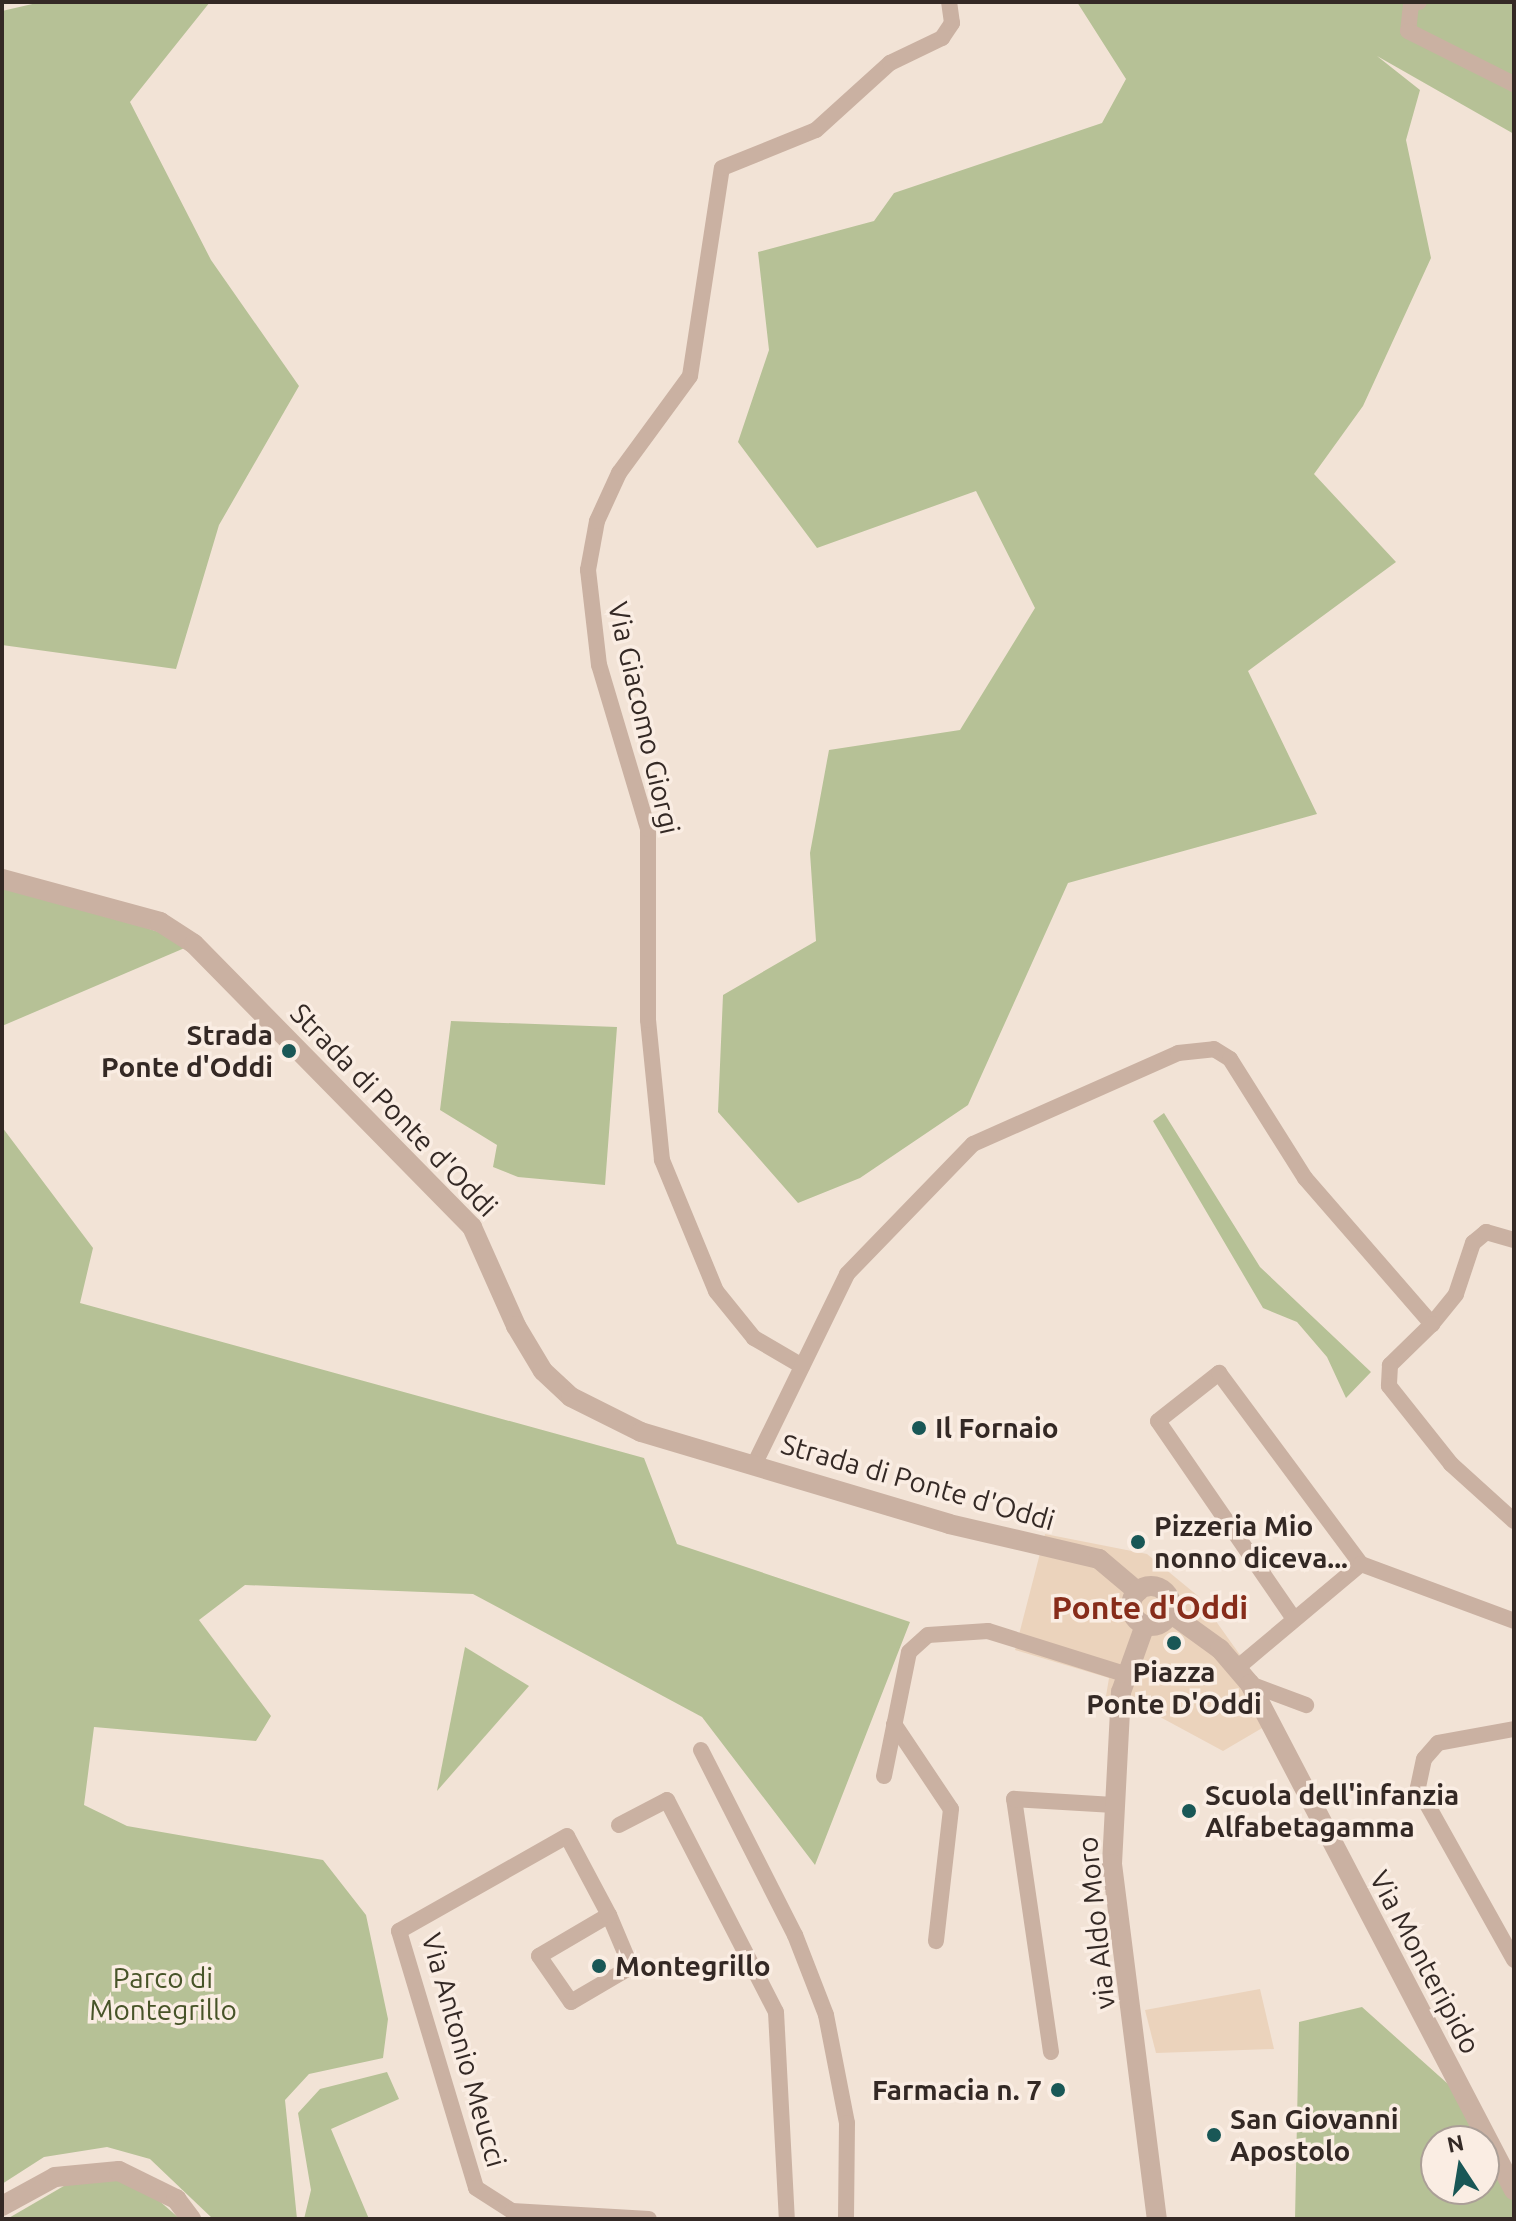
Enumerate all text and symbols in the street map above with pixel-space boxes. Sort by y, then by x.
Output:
street label: Via Giacomo Giorgi [601,598,687,838]
street label: Strada di Ponte d'Oddi [284,996,504,1224]
place label: Strada Ponte d'Oddi [101,1018,273,1084]
marker: Strada Ponte d'Oddi [280,1042,298,1060]
place label: Il Fornaio [935,1411,1059,1445]
marker: Il Fornaio [910,1419,928,1437]
street label: Strada di Ponte d'Oddi [777,1427,1059,1537]
place label: Pizzeria Mio nonno diceva... [1154,1509,1348,1575]
marker: Pizzeria Mio nonno diceva... [1129,1533,1147,1551]
district label: Ponte d'Oddi [1052,1588,1248,1626]
marker: Piazza Ponte D'Oddi [1165,1634,1183,1652]
place label: Piazza Ponte D'Oddi [1086,1655,1262,1721]
place label: Scuola dell'infanzia Alfabetagamma [1205,1778,1459,1844]
marker: Scuola dell'infanzia Alfabetagamma [1180,1802,1198,1820]
street label: via Aldo Moro [1070,1835,1122,2011]
street label: Via Monteripido [1363,1865,1487,2059]
street label: Via Antonio Meucci [415,1929,513,2171]
place label: Montegrillo [615,1949,771,1983]
marker: Montegrillo [590,1957,608,1975]
park label: Parco di Montegrillo [89,1961,237,2027]
place label: Farmacia n. 7 [872,2073,1042,2107]
marker: Farmacia n. 7 [1049,2081,1067,2099]
place label: San Giovanni Apostolo [1230,2102,1399,2168]
north arrow [1420,2125,1500,2205]
marker: San Giovanni Apostolo [1205,2126,1223,2144]
text: N [1445,2129,1466,2157]

